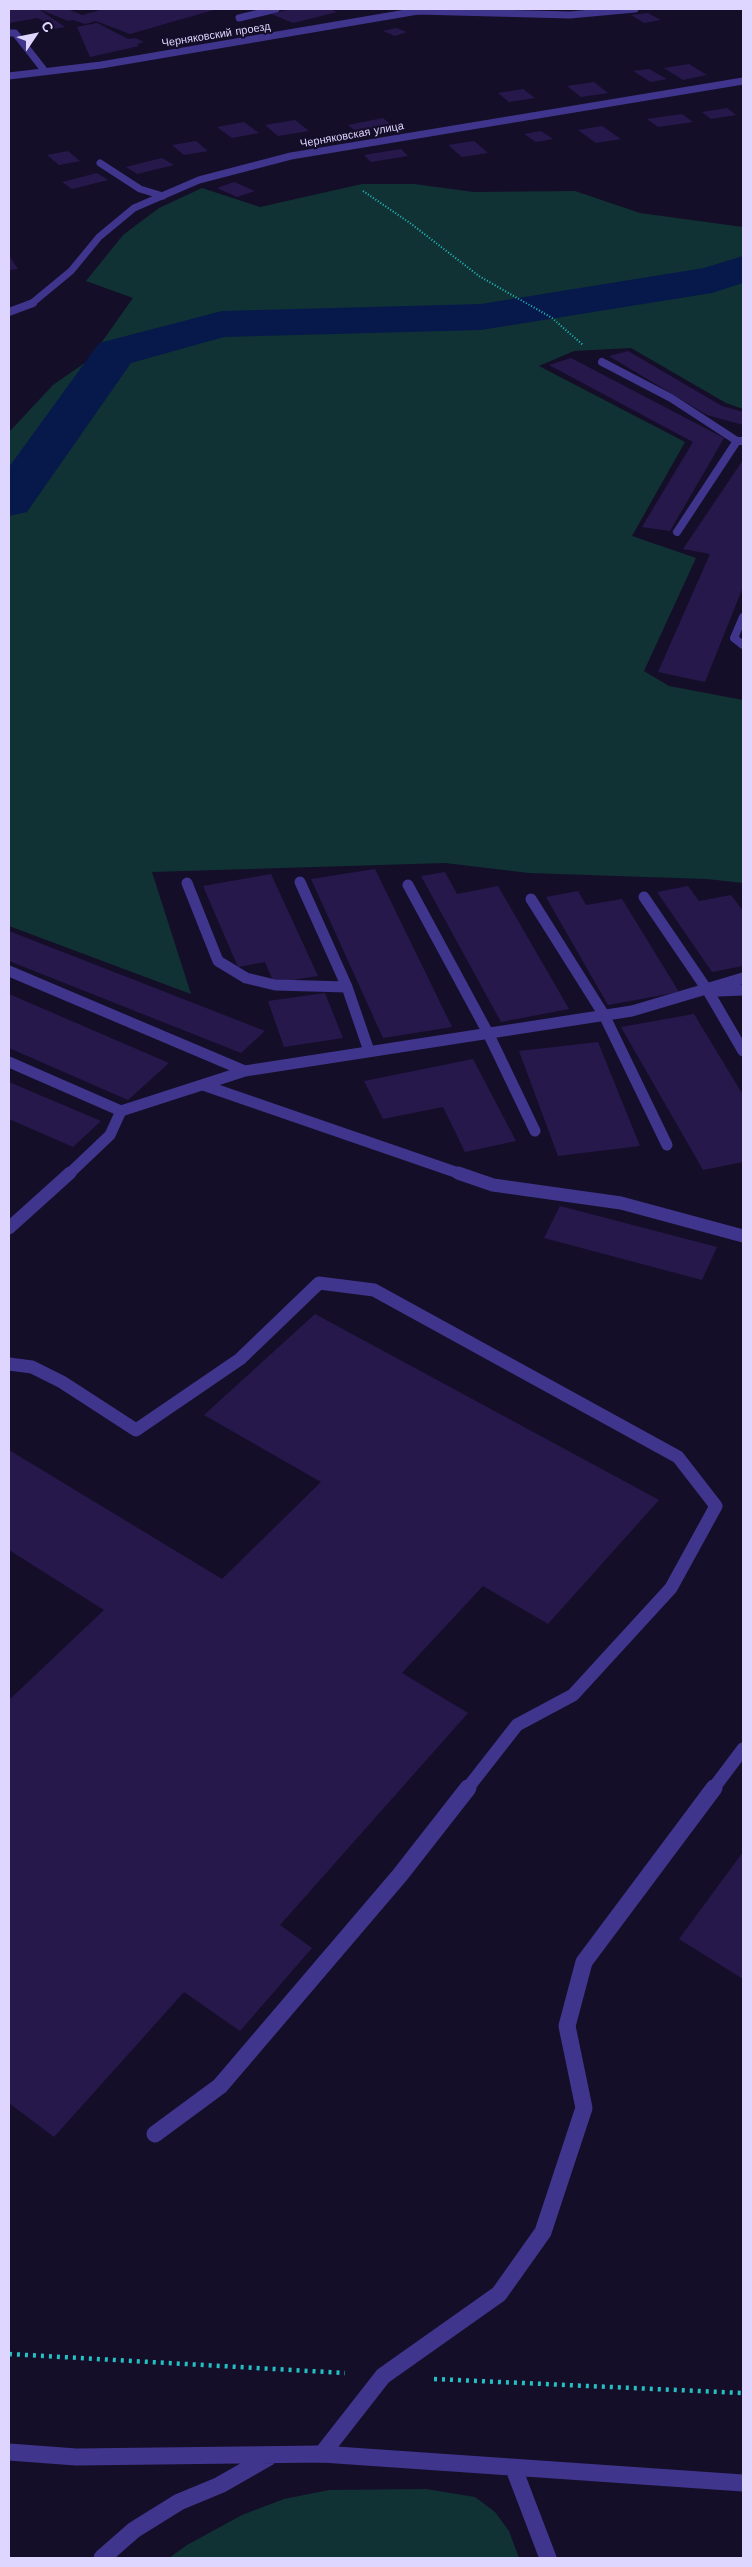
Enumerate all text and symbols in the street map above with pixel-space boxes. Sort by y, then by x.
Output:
north arrow [10,10,60,60]
text: С [38,18,57,35]
street label: Черняковский проезд [161,20,271,50]
street label: Черняковская улица [299,119,405,151]

